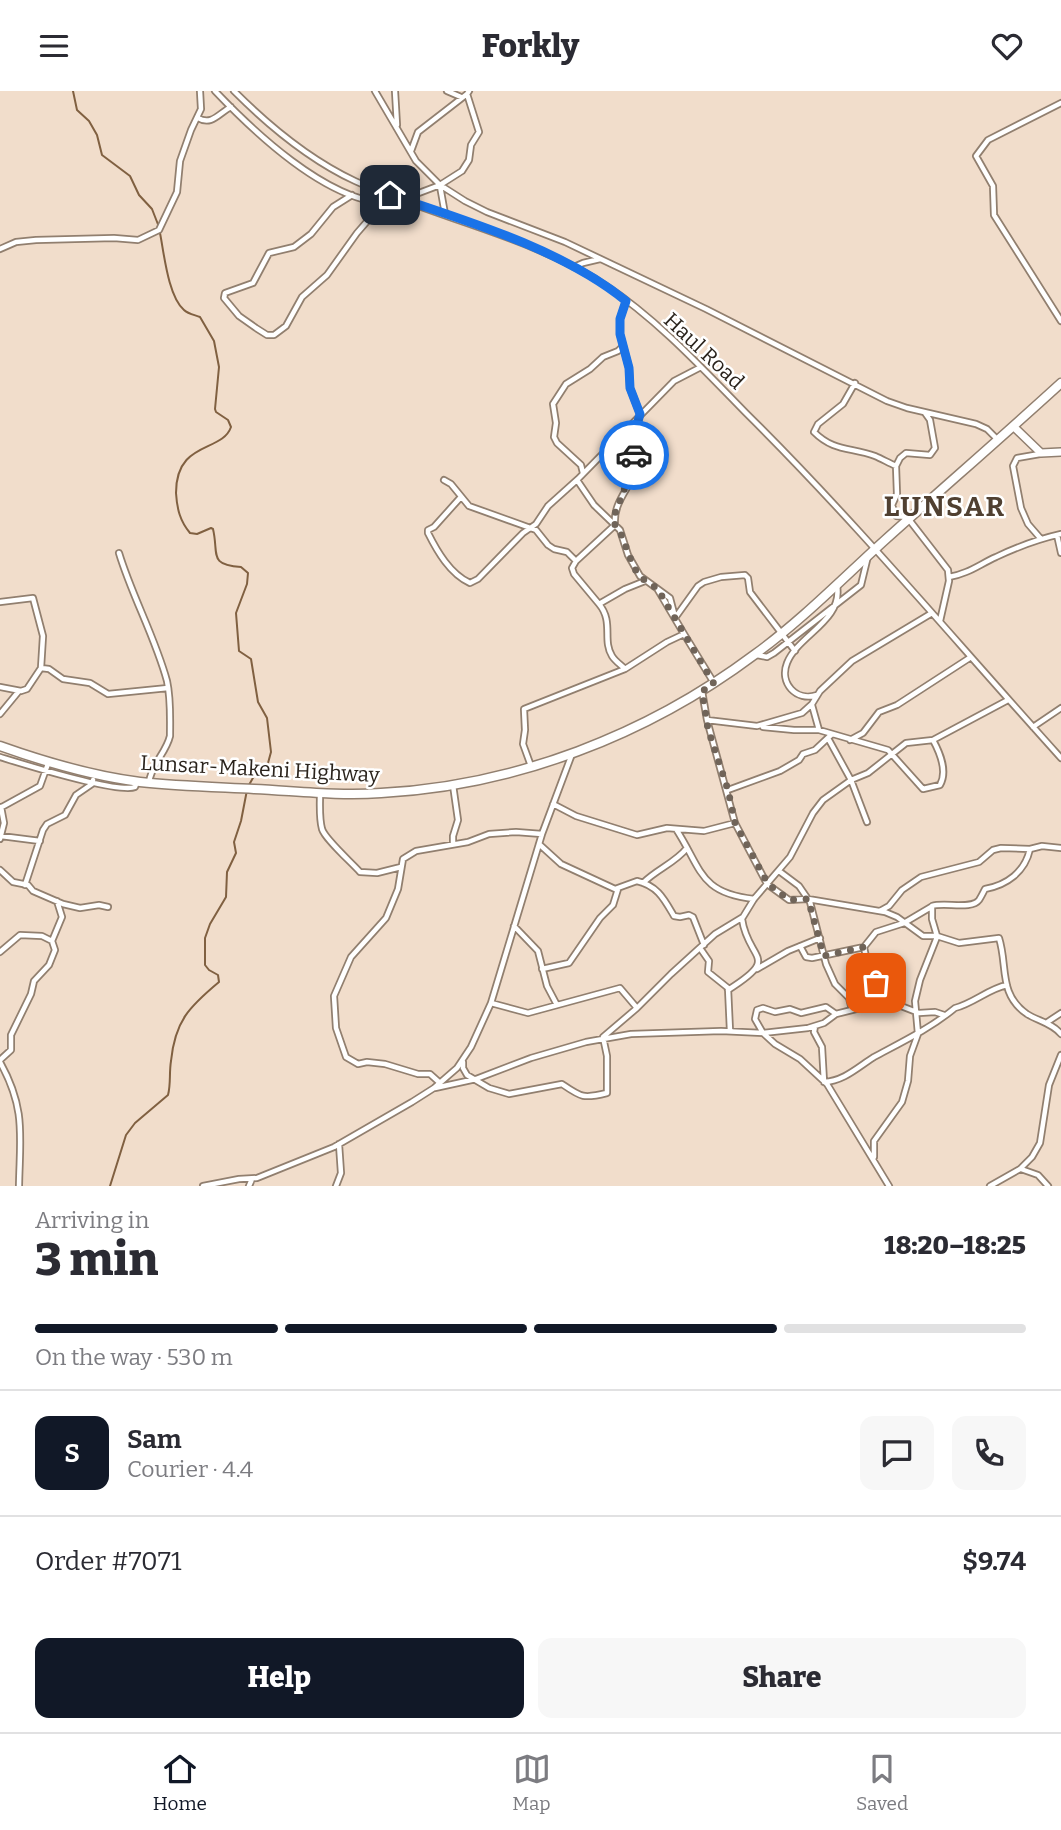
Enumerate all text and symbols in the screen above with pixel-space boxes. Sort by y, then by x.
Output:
icon: menu [35,27,73,65]
text: Forkly [482,27,579,65]
icon: heart [988,27,1026,65]
pin [360,165,420,225]
icon: home [371,176,409,214]
street label: Haul Road [658,307,750,395]
courier [599,420,669,490]
icon: car [615,436,653,474]
district label: LUNSAR [884,490,1006,523]
street label: Lunsar-Makeni Highway [140,750,381,788]
pin [846,953,906,1013]
icon: bag [857,964,895,1002]
text: Arriving in [35,1206,149,1234]
text: 18:20–18:25 [884,1230,1026,1261]
text: 3 min [35,1232,158,1287]
text: On the way · 530 m [35,1343,233,1371]
button: chat [860,1416,934,1490]
button: phone [952,1416,1026,1490]
text: Sam [127,1424,182,1455]
text: S [64,1438,80,1469]
text: Courier · 4.4 [127,1455,253,1483]
text: Order #7071 [35,1546,182,1577]
text: $9.74 [962,1546,1026,1577]
button: Help [35,1638,524,1718]
button: Share [538,1638,1026,1718]
tab: Home [153,1750,207,1815]
tab: Map [512,1750,551,1815]
tab: Saved [856,1750,908,1815]

